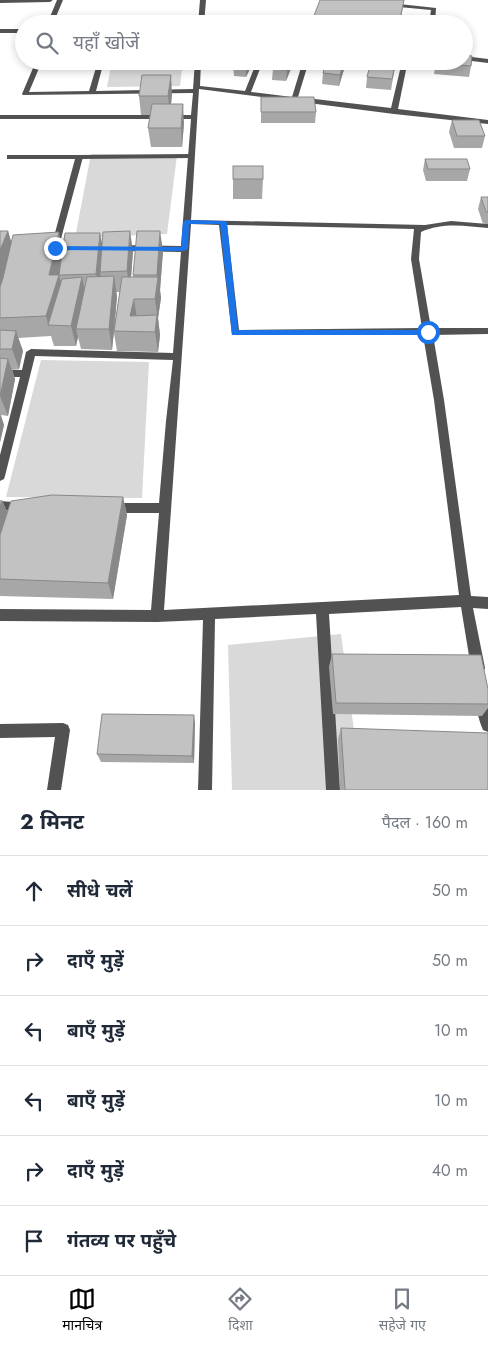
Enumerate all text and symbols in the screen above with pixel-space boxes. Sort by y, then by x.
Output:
search box [15,15,473,70]
icon: search [33,29,61,57]
text: यहाँ खोजें [73,29,139,56]
route end [44,237,67,260]
route start [417,321,440,344]
text: 2 मिनट [20,807,84,837]
text: पैदल · 160 m [382,811,468,834]
icon: ahead [20,877,48,905]
text: सीधे चलें [67,877,133,904]
text: 50 m [432,879,468,902]
icon: right [20,947,48,975]
text: दाएँ मुड़ें [67,947,124,974]
text: 50 m [432,949,468,972]
icon: left [20,1017,48,1045]
text: बाएँ मुड़ें [67,1017,125,1044]
text: 10 m [434,1019,468,1042]
icon: left [20,1087,48,1115]
text: बाएँ मुड़ें [67,1087,125,1114]
text: 10 m [434,1089,468,1112]
icon: right [20,1157,48,1185]
text: दाएँ मुड़ें [67,1157,124,1184]
text: 40 m [432,1159,468,1182]
icon: arrive [20,1227,48,1255]
text: गंतव्य पर पहुँचे [67,1227,176,1254]
tab: मानचित्र [62,1285,102,1336]
tab: दिशा [226,1285,254,1336]
tab: सहेजे गए [379,1285,426,1336]

